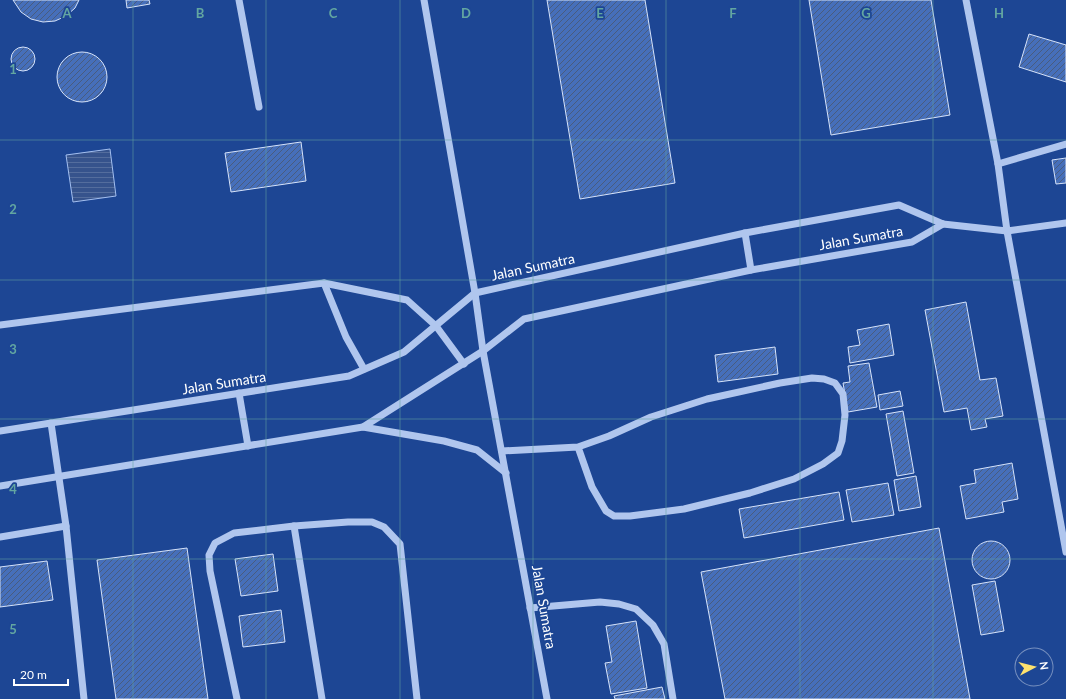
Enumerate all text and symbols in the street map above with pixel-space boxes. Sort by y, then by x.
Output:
text: A [61,5,72,21]
text: B [196,5,205,21]
text: C [329,5,338,21]
text: D [461,5,471,21]
text: E [596,5,604,21]
text: F [729,5,737,21]
text: G [861,5,871,21]
text: H [994,5,1004,21]
text: 1 [9,61,17,77]
text: 2 [9,201,17,217]
street label: Jalan Sumatra [818,222,904,253]
street label: Jalan Sumatra [490,249,576,284]
text: 3 [9,341,17,357]
street label: Jalan Sumatra [181,367,267,398]
text: 4 [9,481,17,497]
street label: Jalan Sumatra [529,564,560,650]
text: 5 [9,621,17,637]
north arrow [1014,647,1054,687]
scale bar [14,661,68,687]
text: N [1037,661,1051,671]
text: 20 m [20,667,47,682]

